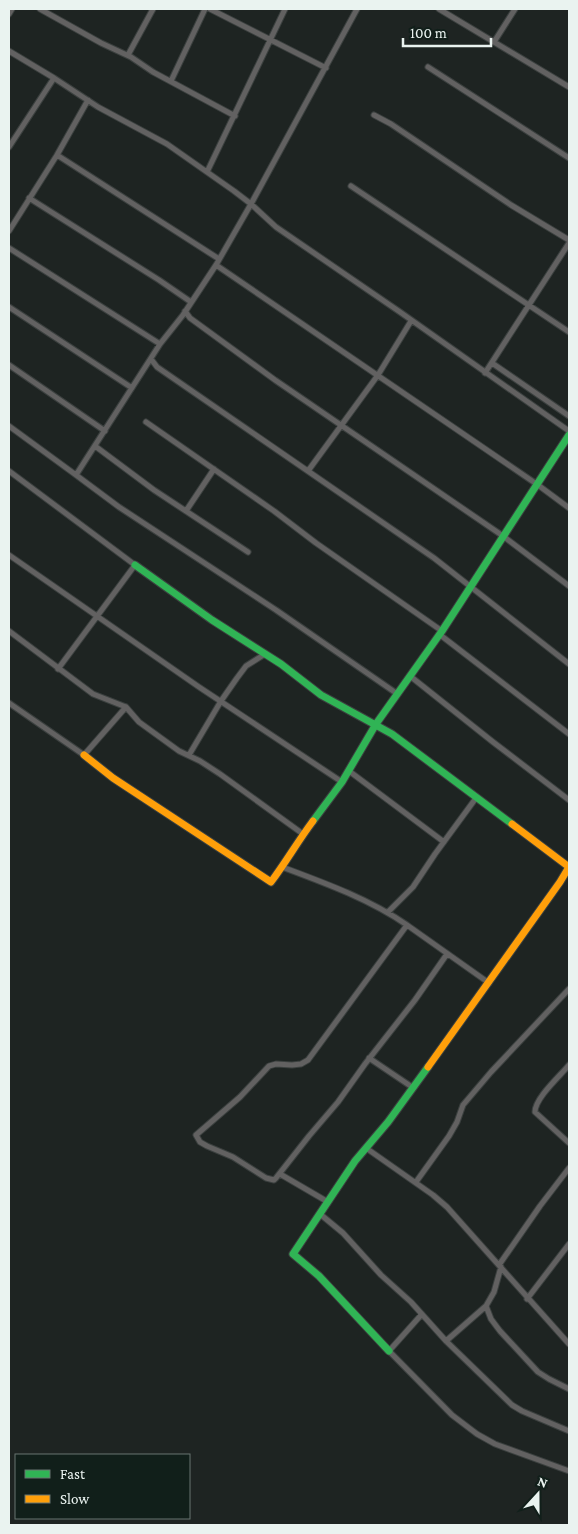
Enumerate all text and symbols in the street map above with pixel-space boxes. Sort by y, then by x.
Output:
scale bar [403,15,490,47]
text: 100 m [410,25,447,41]
legend [15,1454,190,1519]
text: Fast [60,1466,86,1482]
north arrow [513,1469,563,1519]
text: N [535,1473,550,1491]
text: Slow [60,1491,90,1507]

